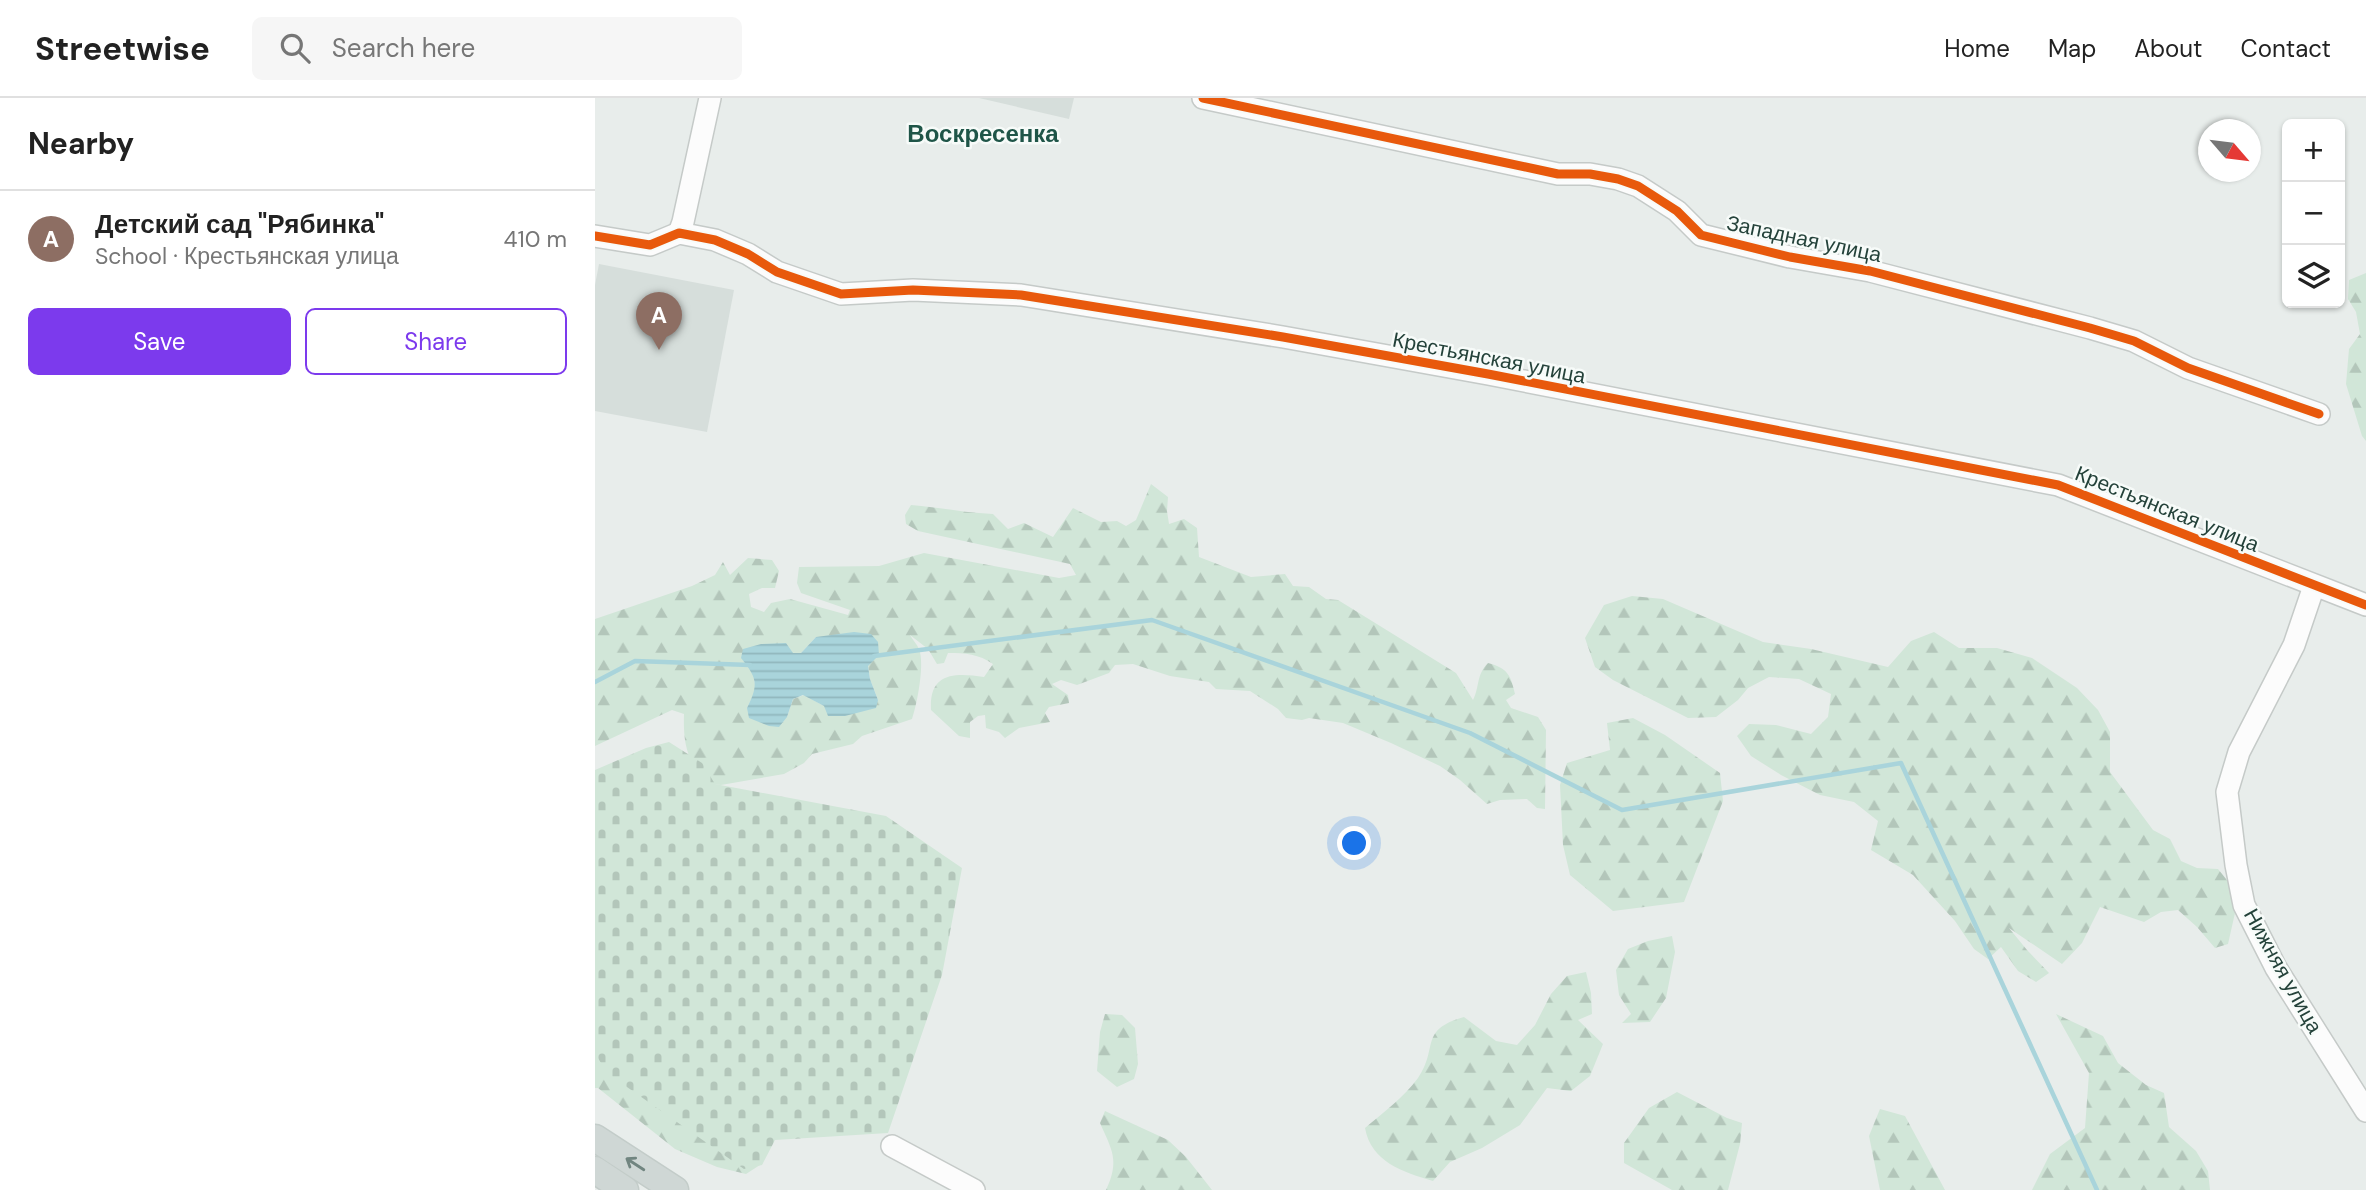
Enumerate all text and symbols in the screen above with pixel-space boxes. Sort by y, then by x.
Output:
search box [252,17,742,80]
text: Streetwise [35,27,210,70]
icon: search [276,29,314,67]
text: Search here [332,31,475,65]
text: Home [1944,33,2010,64]
text: Map [2048,33,2096,64]
text: About [2134,33,2203,64]
text: Contact [2241,33,2331,64]
district label: Воскресенка [907,118,1059,149]
north arrow [2198,119,2261,182]
map controls [2282,119,2345,308]
button: + [2282,119,2345,182]
text: Nearby [28,124,134,163]
button: − [2282,182,2345,245]
text: Детский сад "Рябинка" [95,207,384,241]
street label: Западная улица [1724,209,1884,269]
text: A [43,224,59,254]
text: 410 m [504,224,567,254]
text: School · Крестьянская улица [95,241,399,271]
button: layers [2282,245,2345,308]
pin: A [636,292,682,350]
button: Save [28,308,291,375]
button: Share [305,308,567,375]
street label: Крестьянская улица [1390,326,1588,391]
street label: Крестьянская улица [2071,459,2263,559]
your location [1337,826,1371,860]
street label: Нижняя улица [2237,904,2329,1039]
one-way arrow [626,1157,645,1171]

